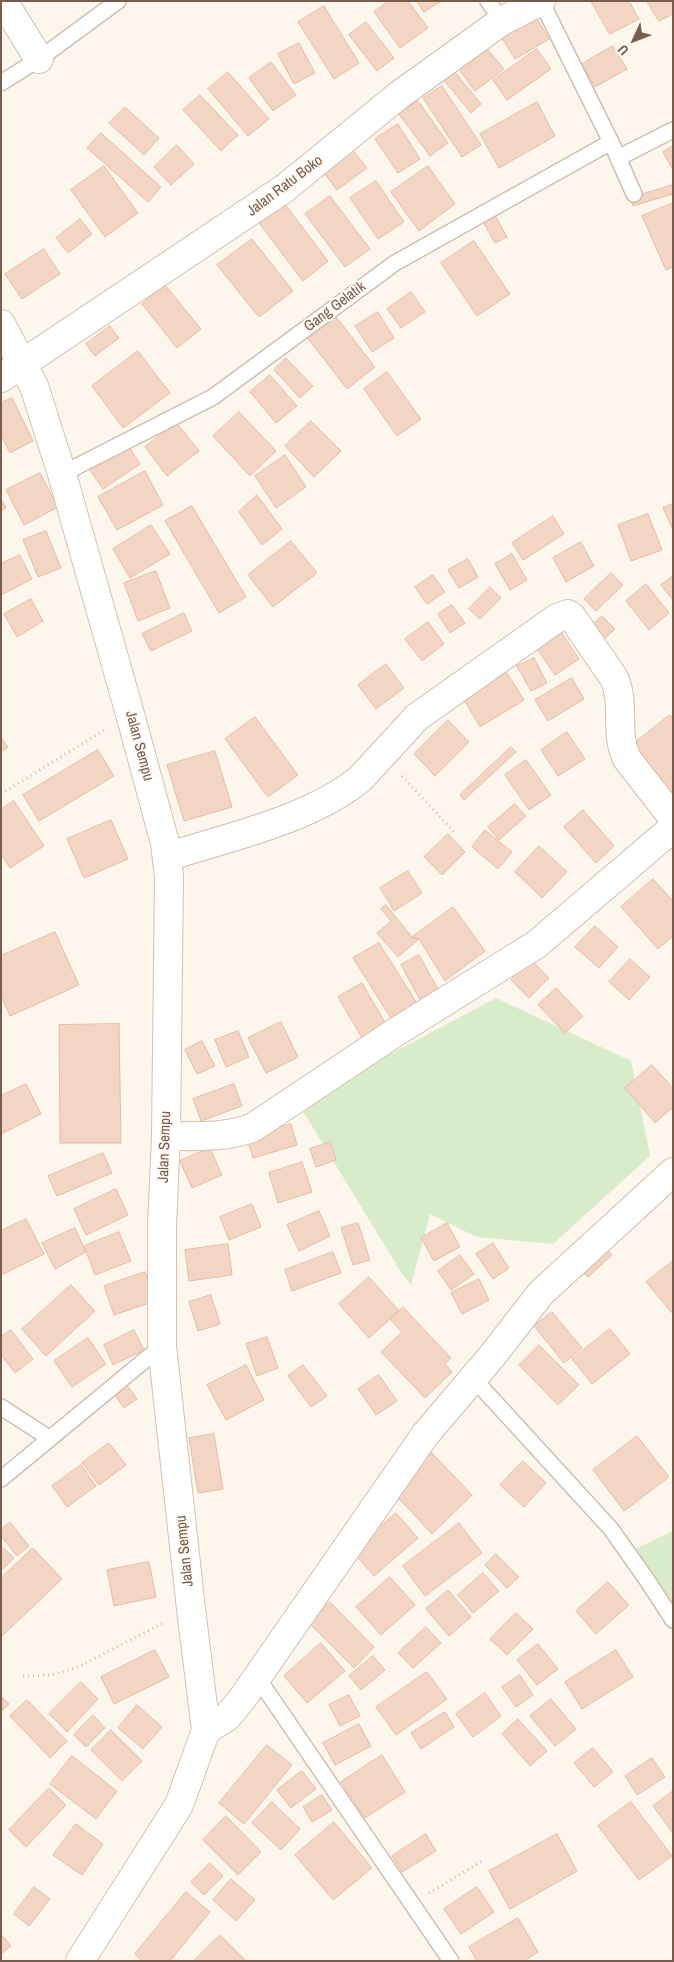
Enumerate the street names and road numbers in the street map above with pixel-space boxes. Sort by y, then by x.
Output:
street label: Jalan Ratu Boko [244,152,326,220]
street label: Gang Gelatik [301,278,369,336]
street label: Jalan Sempu [121,709,157,783]
street label: Jalan Sempu [155,1111,175,1183]
street label: Jalan Sempu [172,1514,198,1588]

